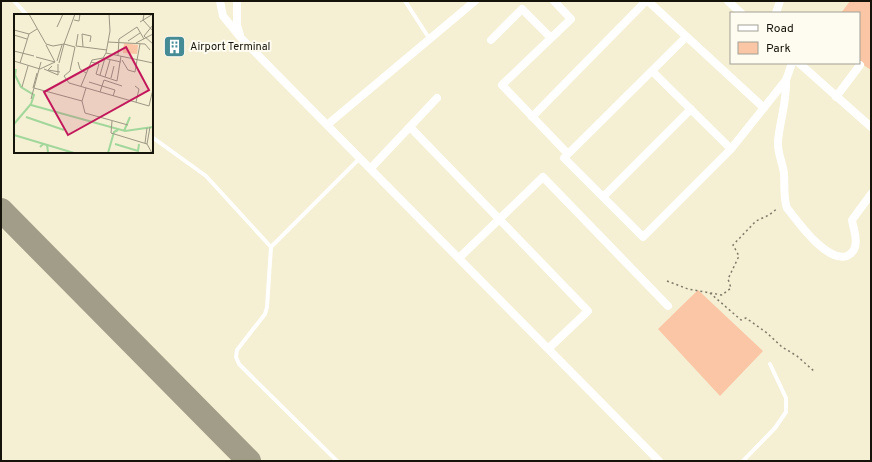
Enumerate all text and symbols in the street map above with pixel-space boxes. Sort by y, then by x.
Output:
legend [730,12,860,64]
inset map [14,14,153,153]
text: Road [766,21,794,37]
building icon: Airport Terminal [161,34,187,60]
place label: Airport Terminal [190,40,270,54]
text: Park [766,41,791,57]

